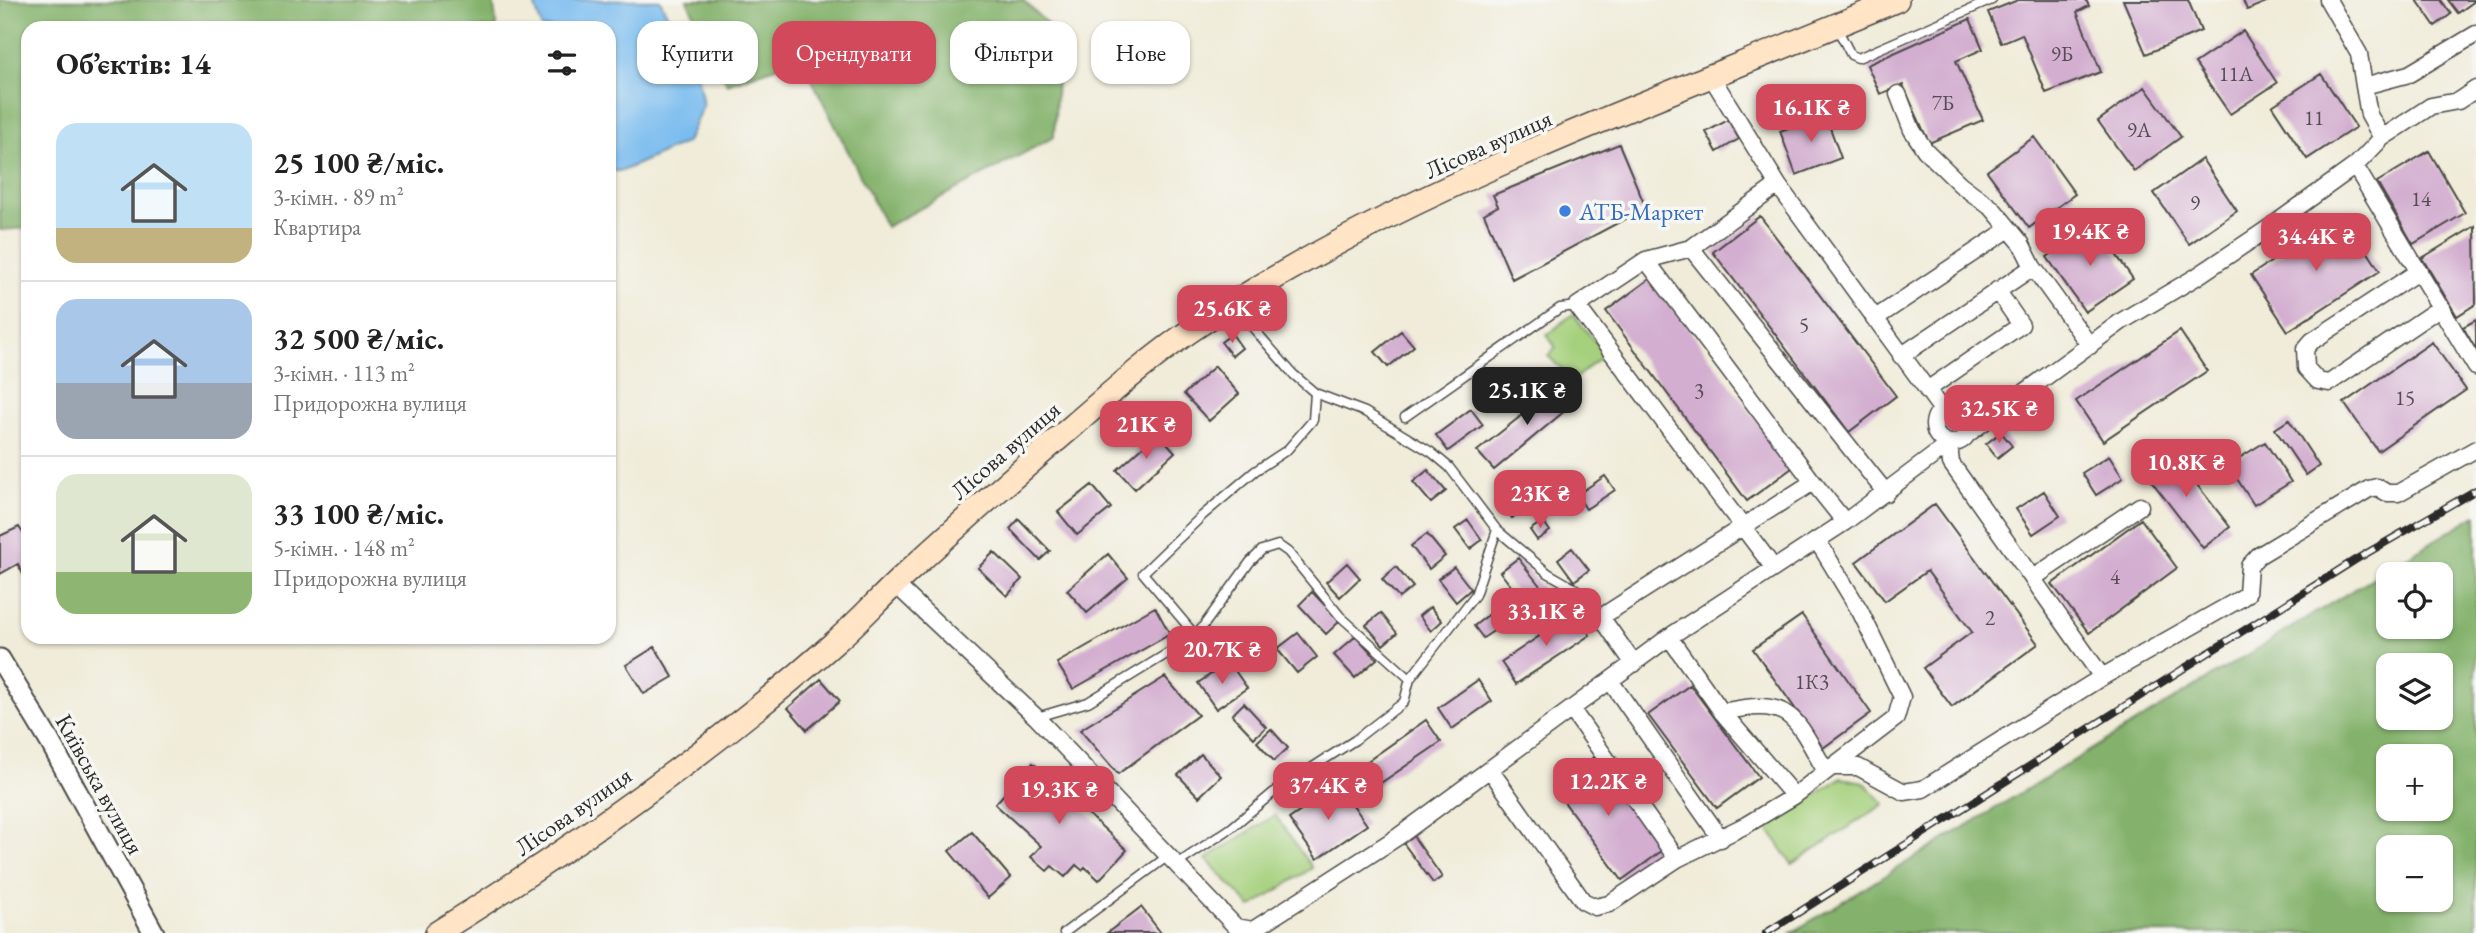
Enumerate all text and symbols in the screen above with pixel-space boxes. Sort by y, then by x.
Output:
chip: Купити [637,21,758,84]
chip: Орендувати [772,21,936,84]
chip: Фільтри [950,21,1077,84]
chip: Нове [1091,21,1190,84]
house number: 9Б [2051,40,2073,67]
text: Об’єктів: 14 [56,44,211,83]
icon: filters [543,44,581,82]
house number: 11А [2219,60,2254,87]
pin: 16.1K ₴ [1746,85,1876,144]
house number: 7Б [1932,89,1954,116]
text: 16.1K ₴ [1772,92,1850,122]
street label: Лісова вулиця [1420,102,1557,186]
house number: 11 [2304,104,2324,131]
house number: 9А [2127,116,2152,143]
text: 25 100 ₴/міс. [273,143,444,182]
icon: home [112,151,196,235]
text: 3-кімн. · 89 m² [273,182,404,212]
house number: 14 [2411,185,2432,212]
house number: 9 [2190,189,2200,216]
place label: АТБ-Маркет [1578,196,1704,227]
marker: АТБ-Маркет [1557,203,1573,219]
pin: 19.4K ₴ [2025,208,2155,268]
text: Квартира [273,212,361,242]
pin: 34.4K ₴ [2251,214,2381,273]
text: 19.4K ₴ [2051,216,2129,246]
text: 34.4K ₴ [2277,221,2355,251]
pin: 25.6K ₴ [1167,286,1297,345]
text: 25.6K ₴ [1193,293,1271,323]
house number: 5 [1799,311,1809,338]
text: 32 500 ₴/міс. [273,319,444,358]
icon: home [112,327,196,411]
text: 3-кімн. · 113 m² [273,358,415,388]
pin: 25.1K ₴ [1462,368,1592,427]
text: 25.1K ₴ [1488,375,1566,405]
house number: 3 [1694,377,1704,404]
house number: 15 [2395,384,2415,411]
pin: 32.5K ₴ [1934,386,2064,445]
text: Придорожна вулиця [273,388,467,418]
text: 32.5K ₴ [1960,393,2038,423]
street label: Лісова вулиця [944,394,1067,506]
pin: 21K ₴ [1097,402,1195,461]
text: 21K ₴ [1116,409,1176,439]
pin: 10.8K ₴ [2121,440,2251,499]
text: 10.8K ₴ [2147,447,2225,477]
pin: 23K ₴ [1491,470,1589,530]
text: 23K ₴ [1510,478,1570,508]
text: 33 100 ₴/міс. [273,494,444,533]
icon: home [112,502,196,586]
text: 5-кімн. · 148 m² [273,533,415,563]
map controls [2376,562,2453,912]
button: locate [2376,562,2453,639]
text: Придорожна вулиця [273,563,467,593]
house number: 4 [2110,563,2121,590]
pin: 33.1K ₴ [1481,588,1611,648]
text: 33.1K ₴ [1507,596,1585,626]
house number: 2 [1985,604,1995,631]
pin: 20.7K ₴ [1157,626,1287,686]
text: 20.7K ₴ [1183,634,1261,664]
button: layers [2376,653,2453,730]
house number: 1К3 [1795,668,1829,695]
street label: Київська вулиця [49,708,151,860]
button: + [2376,744,2453,821]
pin: 12.2K ₴ [1543,758,1673,818]
street label: Лісова вулиця [509,759,638,863]
pin: 37.4K ₴ [1263,762,1393,822]
pin: 19.3K ₴ [994,766,1124,826]
text: 12.2K ₴ [1569,766,1647,796]
text: 37.4K ₴ [1289,770,1367,800]
text: 19.3K ₴ [1020,774,1098,804]
button: − [2376,835,2453,912]

